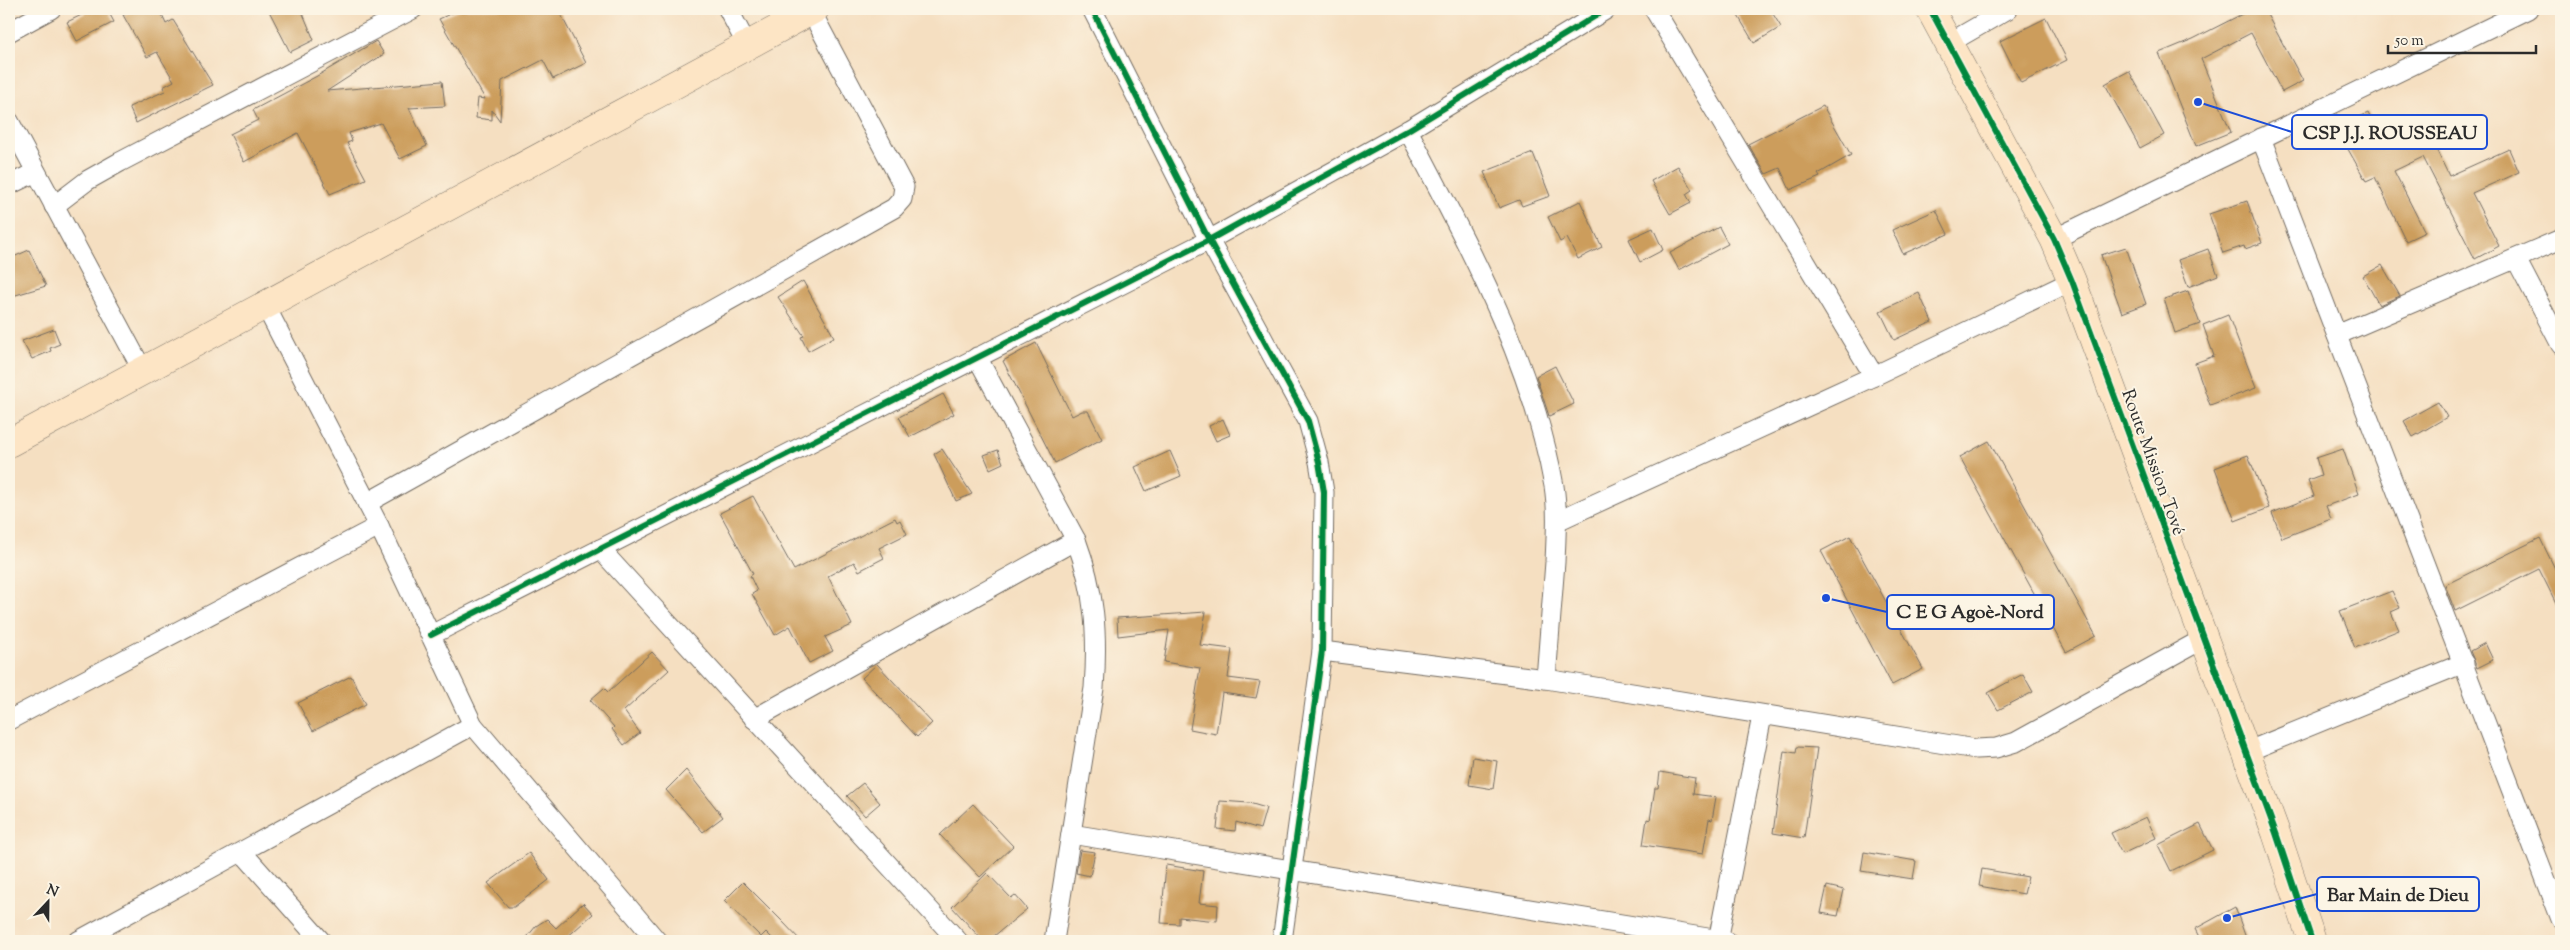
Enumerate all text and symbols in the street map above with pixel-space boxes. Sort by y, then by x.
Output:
scale bar [2388,22,2535,54]
text: 50 m [2394,31,2424,52]
callout: CSP J.J. ROUSSEAU [2292,115,2487,149]
text: CSP J.J. ROUSSEAU [2303,121,2478,148]
street label: Route Mission Tové [2114,386,2191,539]
callout: C E G Agoè-Nord [1887,595,2054,629]
text: C E G Agoè-Nord [1896,600,2044,627]
callout: Bar Main de Dieu [2317,877,2479,911]
north arrow [22,878,72,928]
text: N [43,880,61,903]
text: Bar Main de Dieu [2327,883,2469,910]

